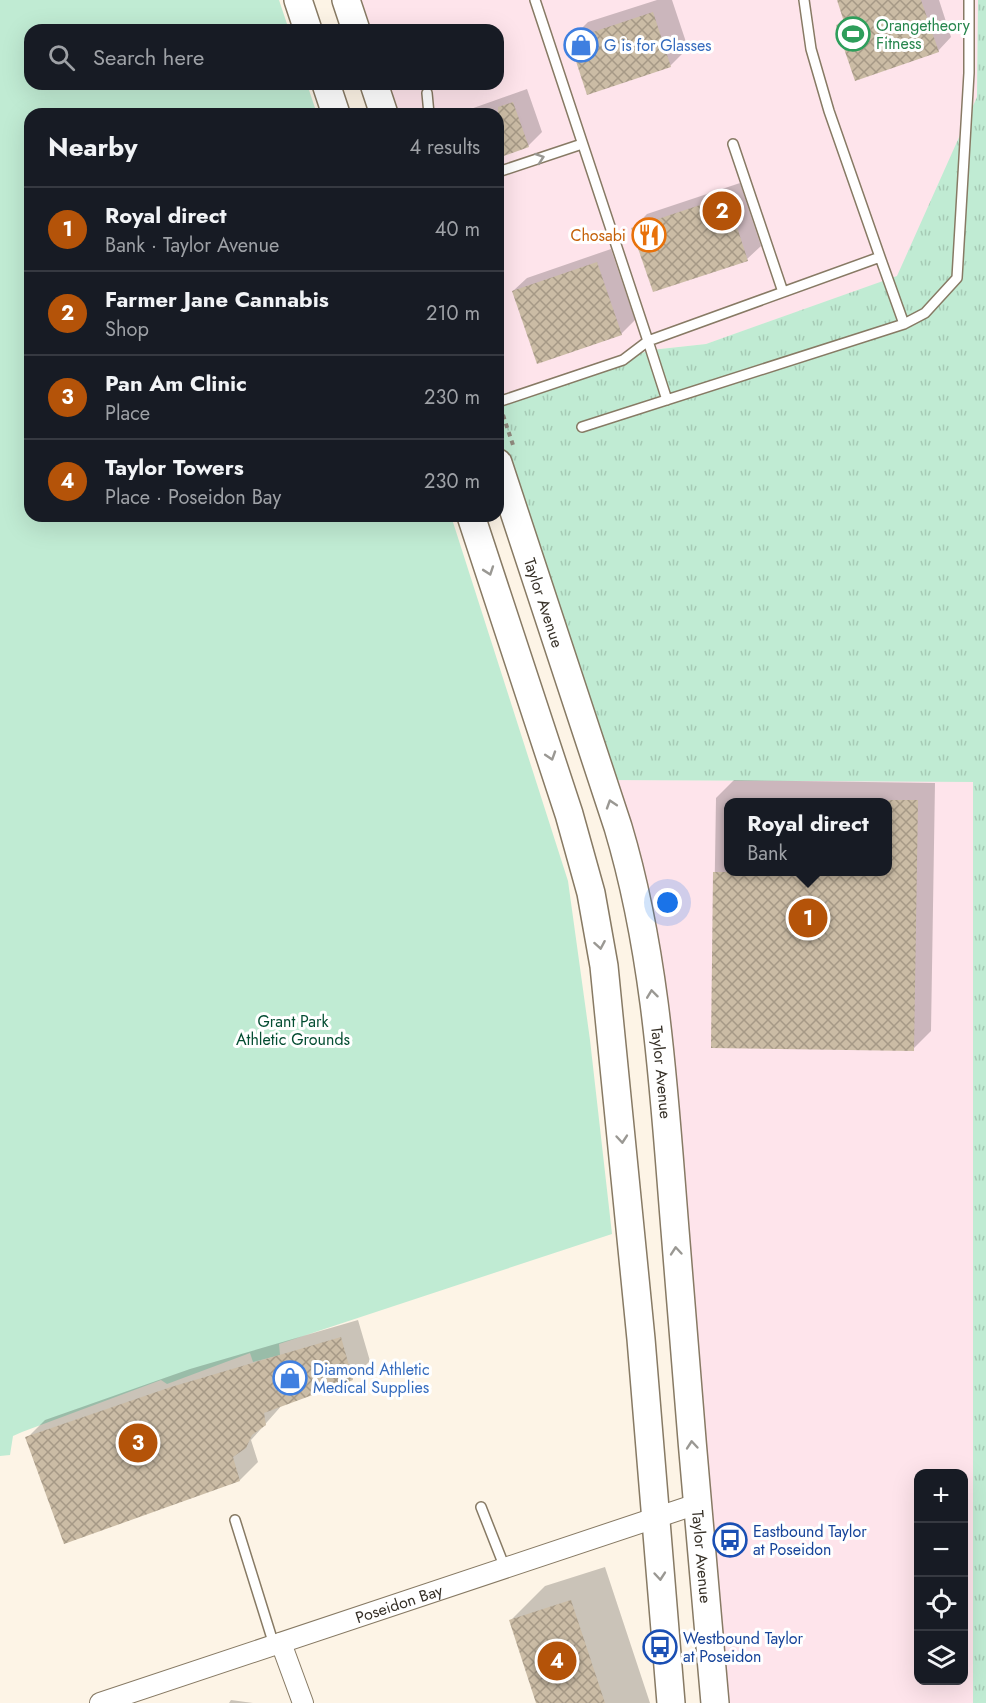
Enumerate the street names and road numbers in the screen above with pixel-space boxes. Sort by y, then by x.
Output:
street label: Taylor Avenue [519,555,570,650]
street label: Taylor Avenue [646,1025,678,1120]
street label: Taylor Avenue [687,1509,718,1604]
street label: Poseidon Bay [352,1578,446,1629]

